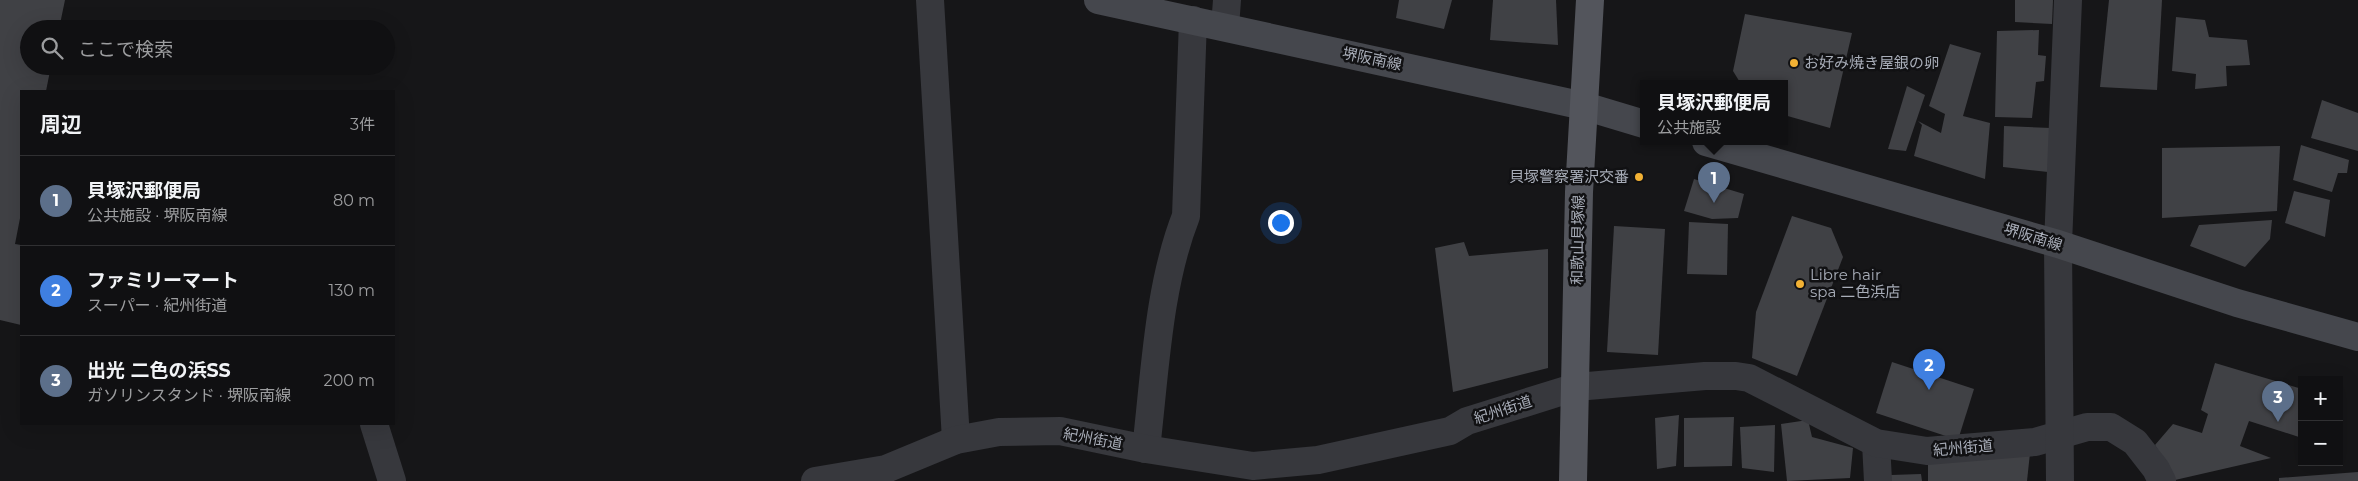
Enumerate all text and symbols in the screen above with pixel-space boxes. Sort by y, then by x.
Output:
search box [20,20,395,75]
icon: search [38,34,66,62]
text: ここで検索 [78,38,173,61]
street label: 堺阪南線 [1341,43,1403,74]
place label: お好み焼き屋銀の卵 [1804,53,1939,72]
marker: お好み焼き屋銀の卵 [1788,57,1800,69]
popup [1640,80,1788,145]
text: 貝塚沢郵便局 [1657,91,1771,114]
text: 周辺 [40,112,82,137]
text: 3件 [350,115,375,134]
text: 公共施設 [1657,118,1721,137]
pin: 1 [1698,162,1730,203]
place label: 貝塚警察署沢交番 [1509,167,1629,186]
marker: 貝塚警察署沢交番 [1633,171,1645,183]
text: 貝塚沢郵便局 [87,179,201,202]
text: 1 [53,191,59,210]
text: 80 m [333,191,375,210]
street label: 和歌山貝塚線 [1567,195,1588,285]
text: 公共施設 · 堺阪南線 [87,206,227,225]
your location [1268,210,1294,236]
street label: 堺阪南線 [2002,219,2065,254]
place label: Libre hair spa 二色浜店 [1810,265,1900,301]
text: ファミリーマート [87,269,239,292]
marker: Libre hair spa 二色浜店 [1794,278,1806,290]
text: 2 [51,281,61,300]
text: 130 m [328,281,375,300]
text: スーパー · 紀州街道 [87,296,227,315]
pin: 2 [1913,349,1945,390]
text: 出光 二色の浜SS [87,359,231,382]
text: 3 [51,371,61,390]
text: 200 m [324,371,375,390]
map controls [2298,376,2343,466]
button: + [2298,376,2343,421]
pin: 3 [2262,381,2294,422]
text: ガソリンスタンド · 堺阪南線 [87,386,291,405]
street label: 紀州街道 [1471,391,1534,428]
button: − [2298,421,2343,466]
street label: 紀州街道 [1062,423,1124,454]
street label: 紀州街道 [1932,435,1994,460]

